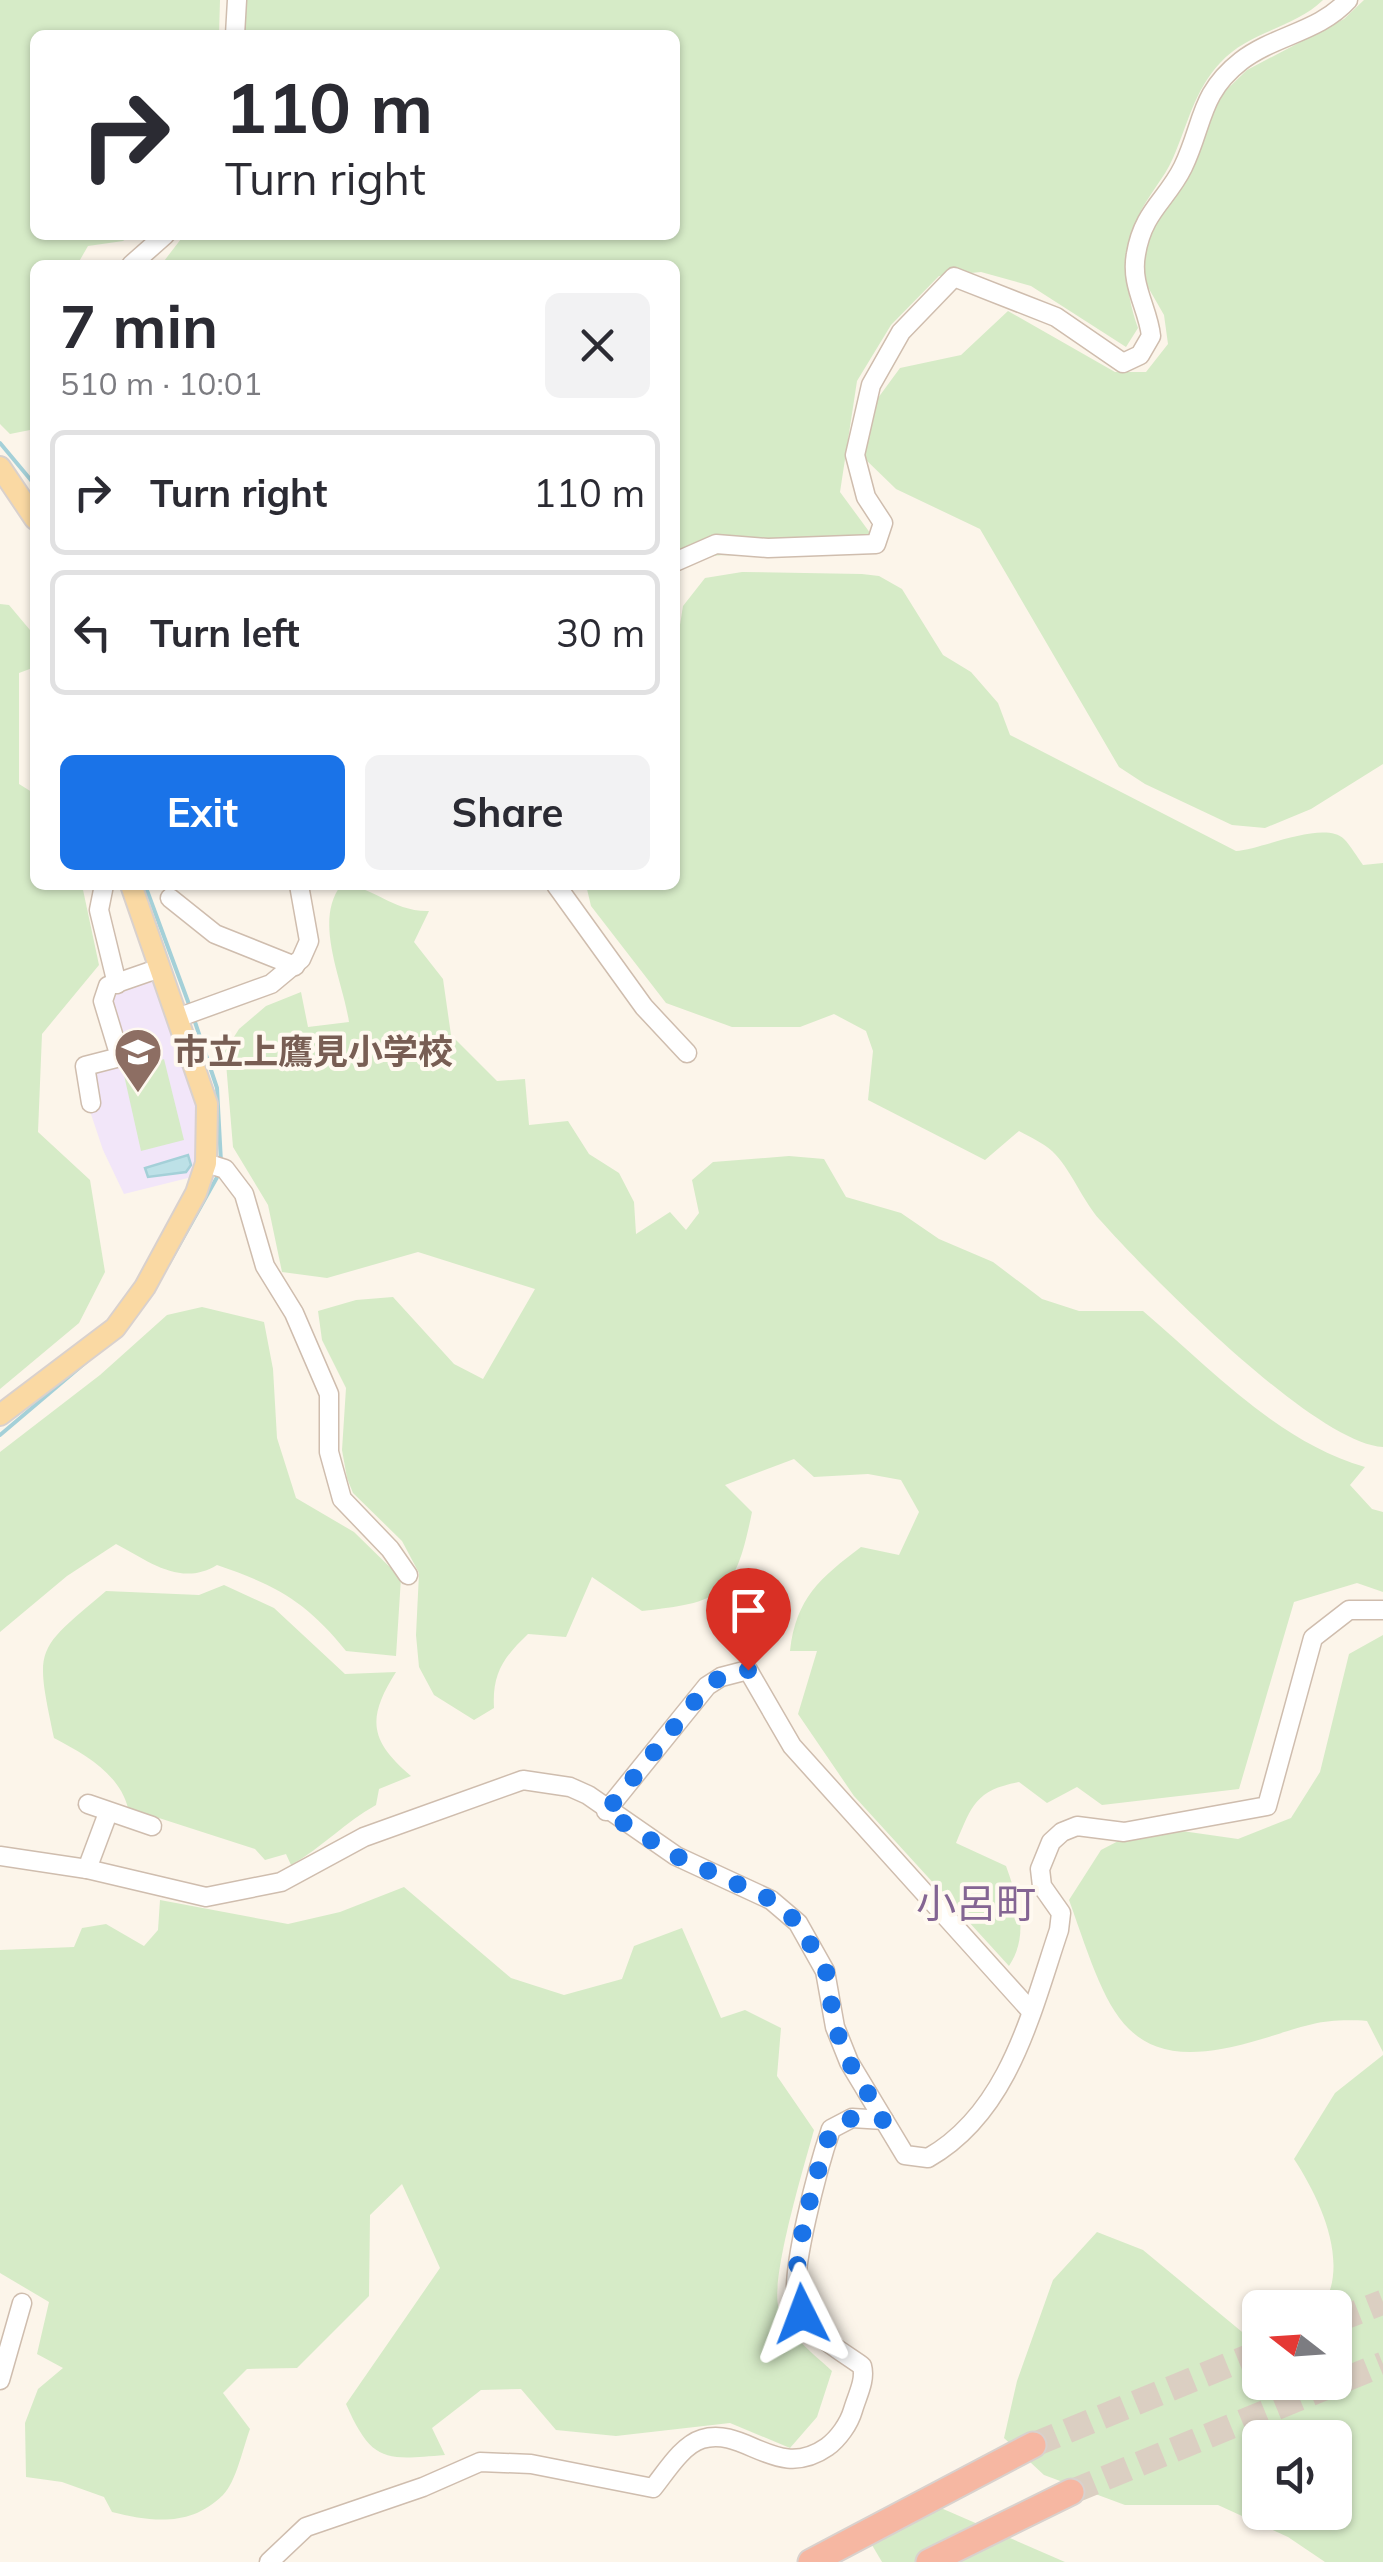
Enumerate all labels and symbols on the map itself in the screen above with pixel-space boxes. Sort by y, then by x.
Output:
school or university icon: 市立上鷹見小学校 [112,1026,164,1094]
place label: 市立上鷹見小学校 [173,1029,453,1073]
pin [706,1568,791,1671]
district label: 小呂町 [916,1878,1036,1928]
position arrow [750,2262,854,2366]
north arrow [1242,2290,1352,2400]

